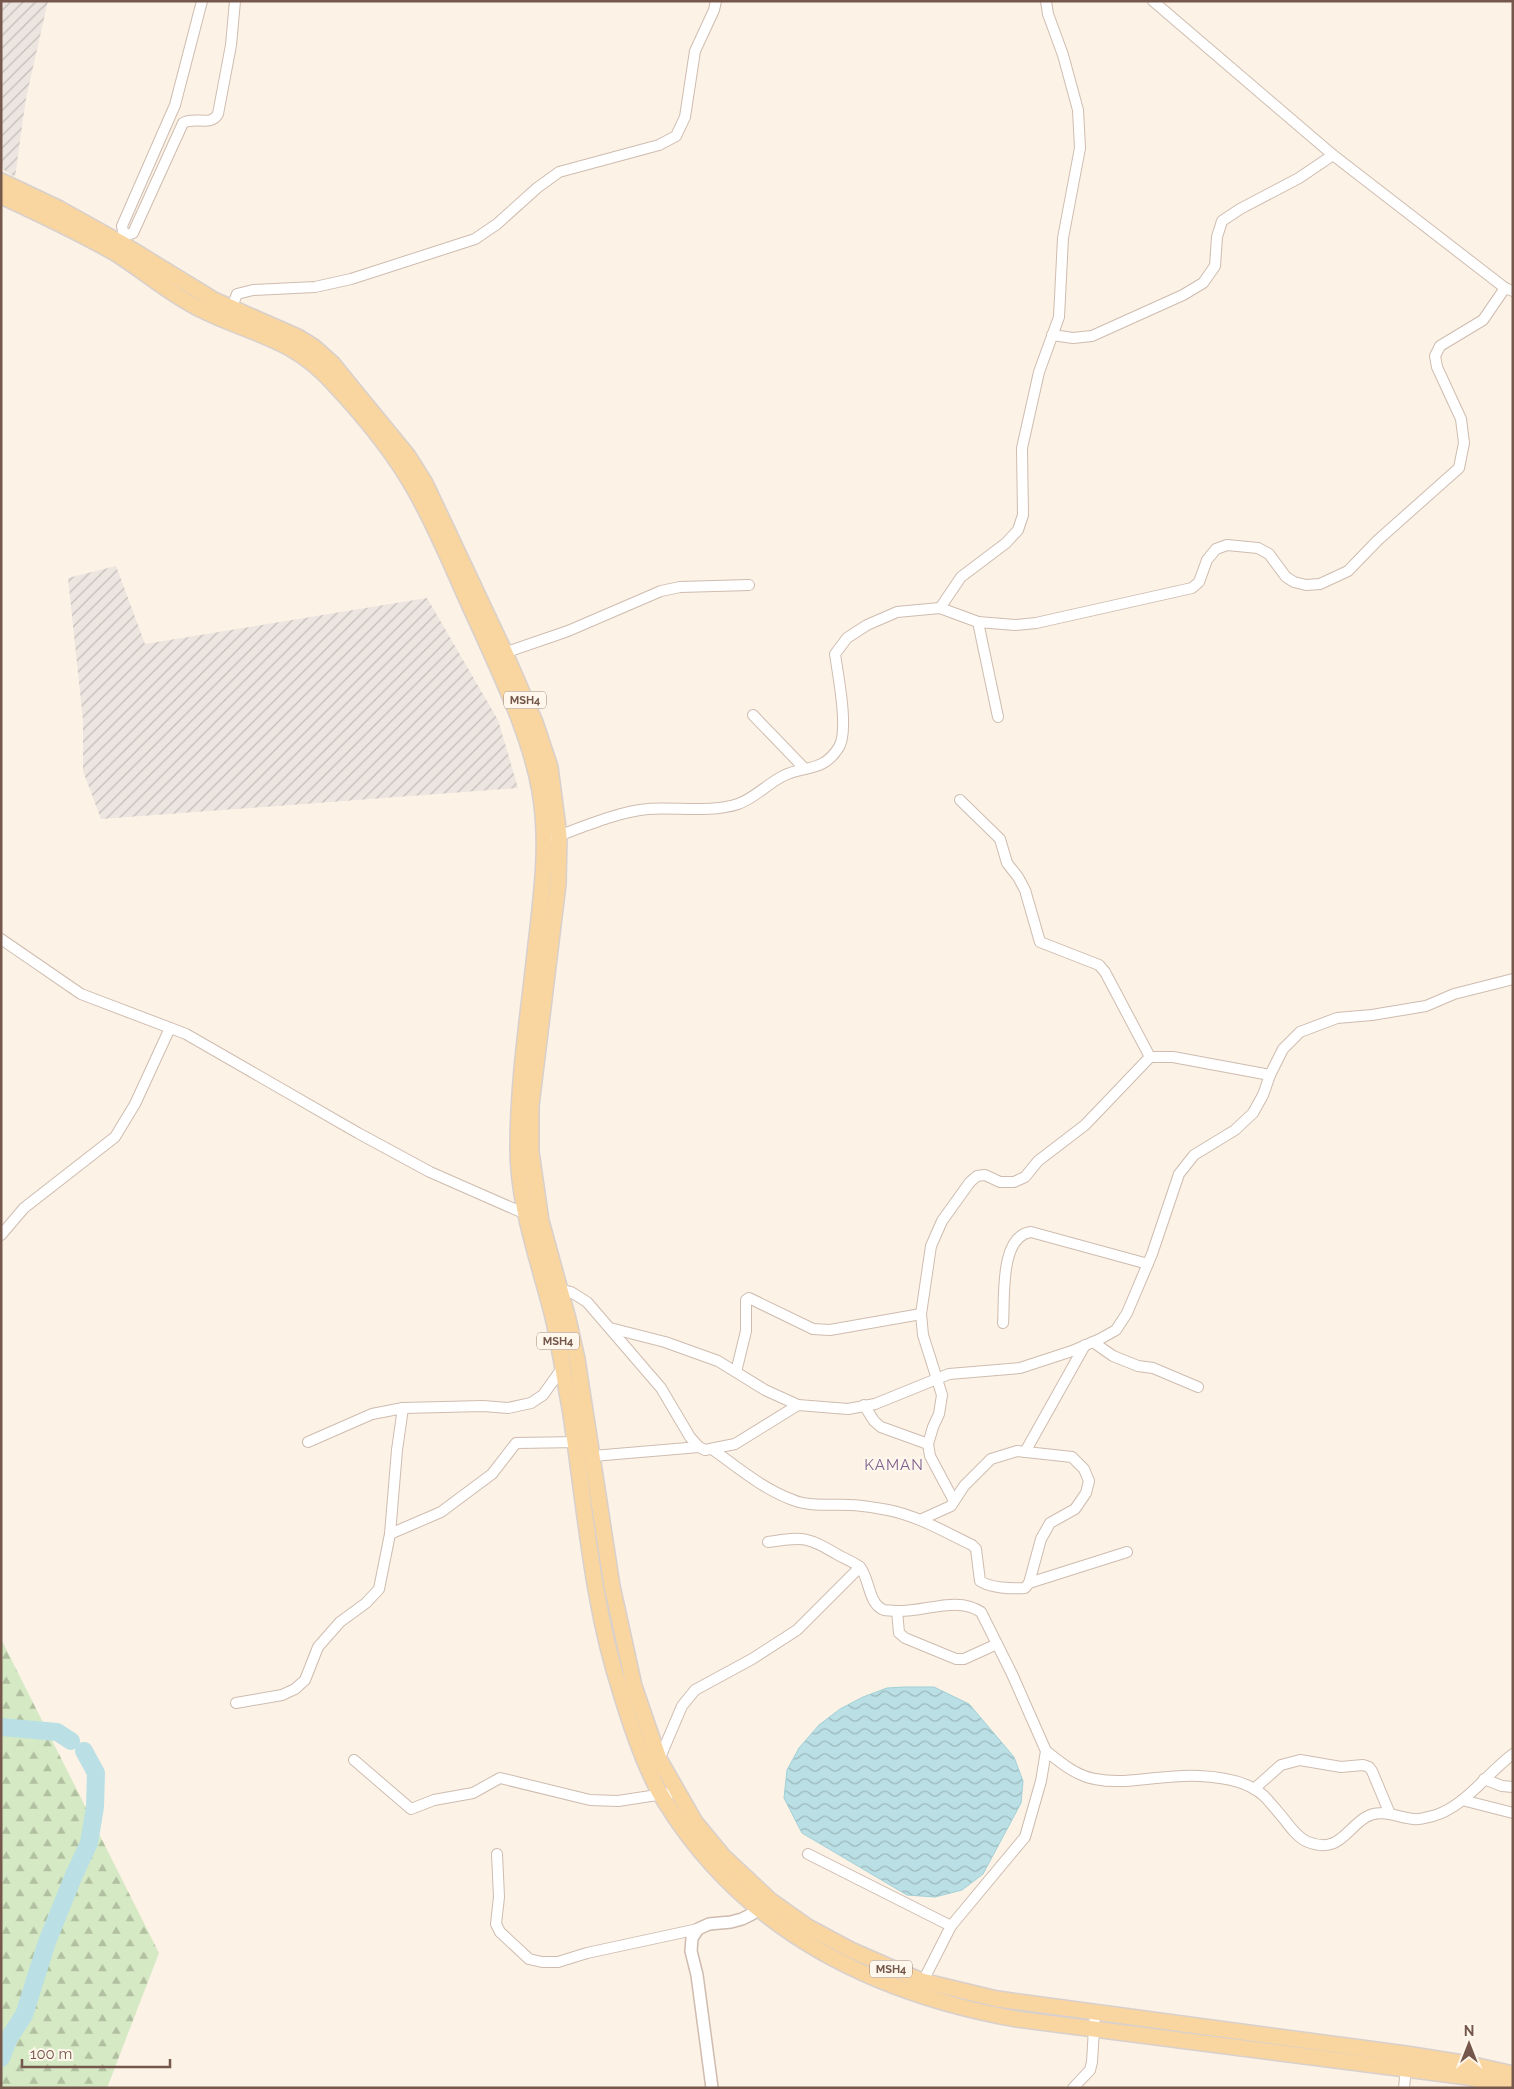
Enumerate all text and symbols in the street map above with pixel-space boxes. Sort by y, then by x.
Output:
road number: MSH4 [504,692,546,708]
road number: MSH4 [537,1332,579,1350]
district label: KAMAN [864,1456,924,1474]
road number: MSH4 [870,1960,912,1978]
north arrow [1444,2019,1494,2069]
text: N [1464,2023,1474,2039]
scale bar [22,2036,170,2068]
text: 100 m [30,2045,72,2063]

